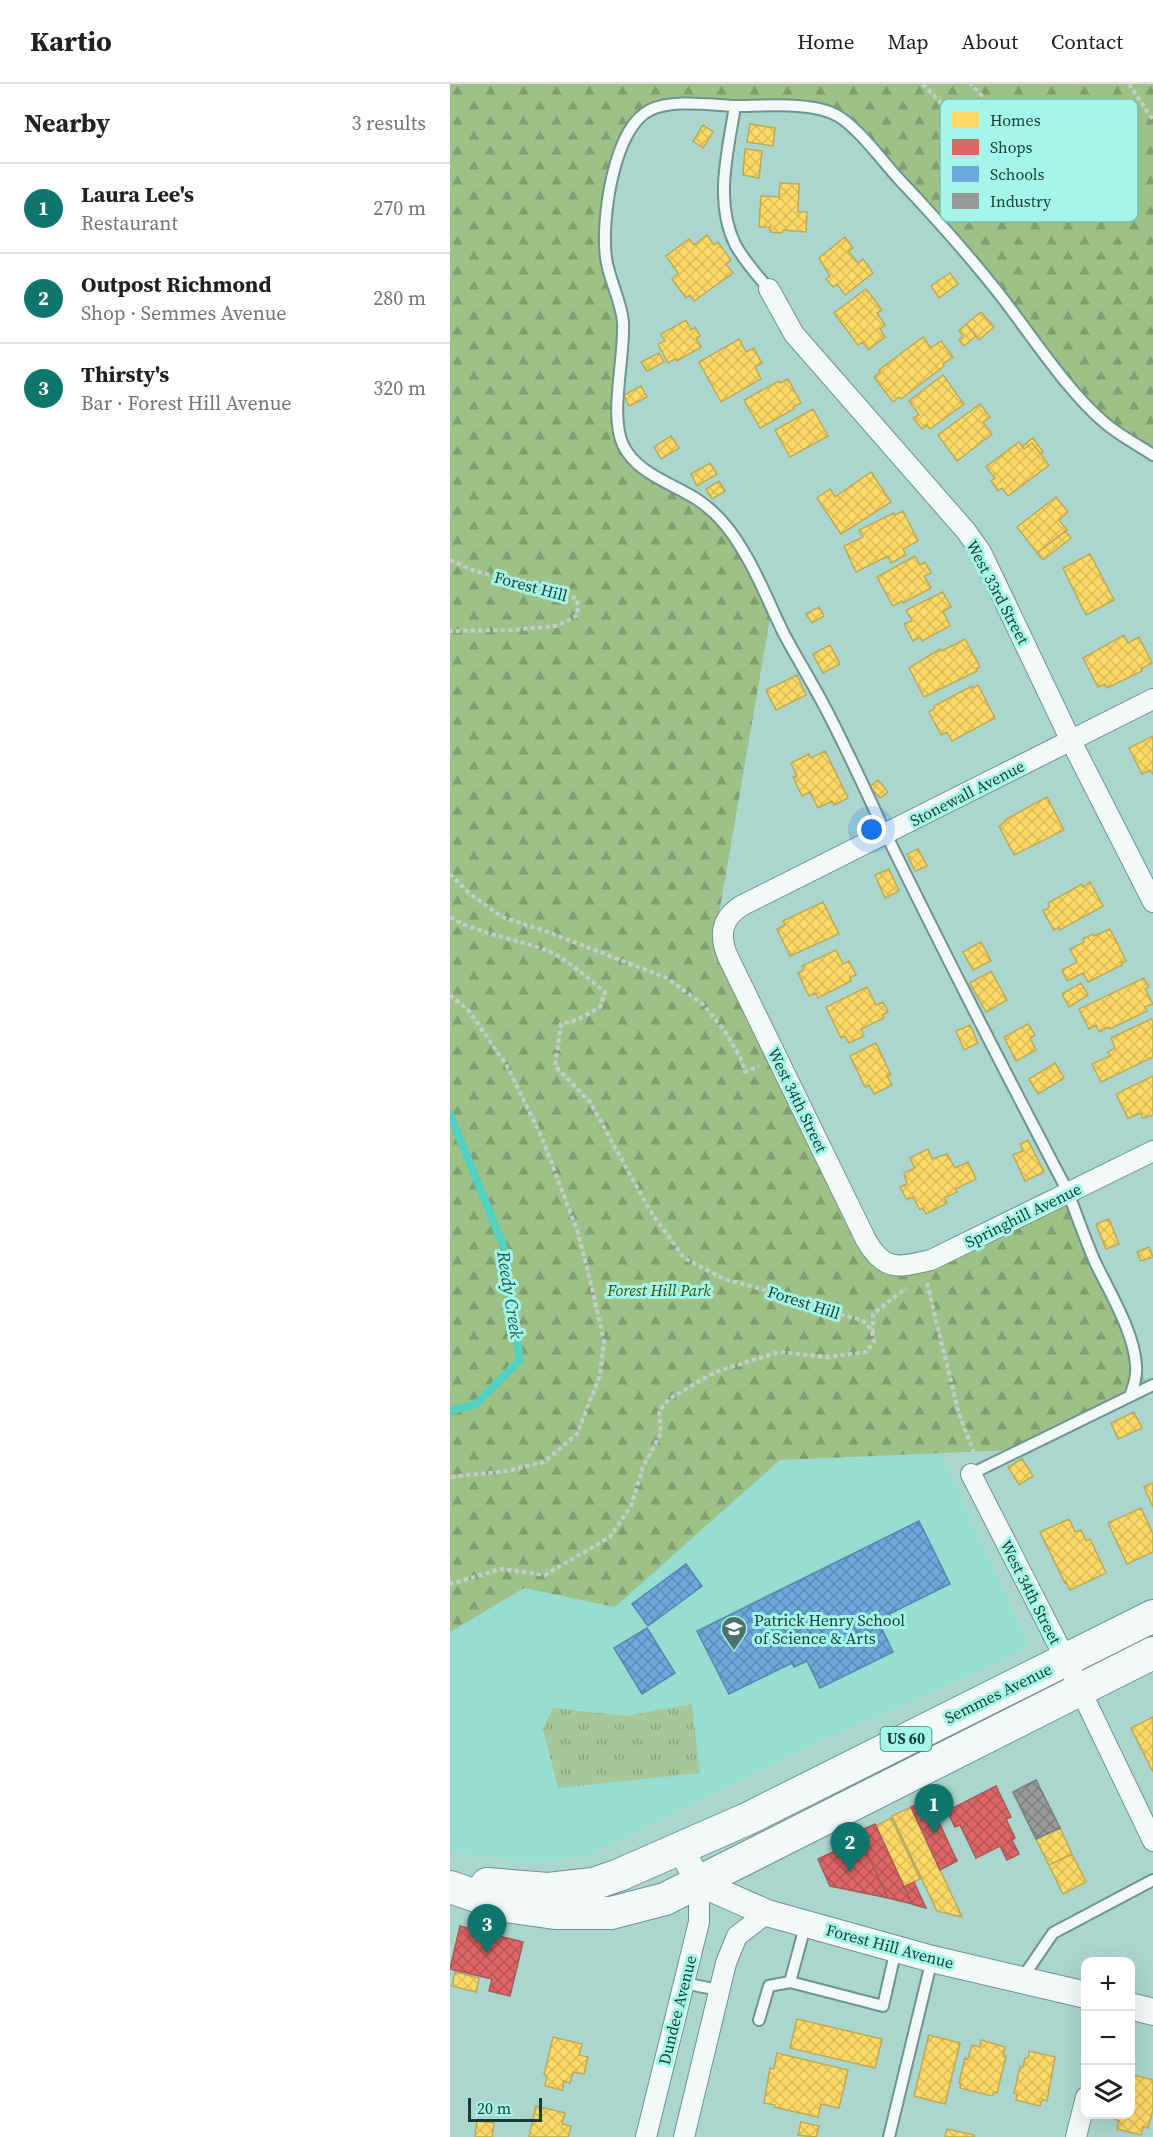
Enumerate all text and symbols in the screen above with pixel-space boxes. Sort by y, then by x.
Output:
text: Kartio [30,22,112,60]
text: Home [797,27,855,56]
text: Map [888,27,929,56]
text: About [962,27,1018,56]
text: Contact [1051,27,1123,56]
legend [940,99,1138,222]
text: Nearby [24,105,110,141]
text: 3 results [351,109,426,137]
text: Homes [990,109,1041,131]
text: Shops [990,136,1033,158]
text: Schools [990,163,1045,185]
text: Laura Lee's [81,179,194,209]
text: Industry [990,190,1052,212]
text: 1 [38,194,49,222]
text: 270 m [373,194,426,222]
text: Restaurant [81,209,178,237]
text: Outpost Richmond [81,269,271,299]
text: 2 [38,284,49,312]
text: 280 m [373,284,426,312]
text: Shop · Semmes Avenue [81,299,287,327]
text: Thirsty's [81,359,169,389]
text: 3 [38,374,49,402]
text: 320 m [373,374,426,402]
text: Bar · Forest Hill Avenue [81,389,291,417]
street label: West 33rd Street [961,536,1035,649]
street label: Forest Hill [492,566,570,606]
street label: Stonewall Avenue [906,755,1028,831]
your location [857,815,886,844]
street label: West 34th Street [763,1044,833,1157]
street label: Springhill Avenue [961,1177,1085,1253]
water label: Reedy Creek [491,1248,530,1341]
park label: Forest Hill Park [606,1279,711,1301]
street label: Forest Hill [765,1280,843,1324]
street label: West 34th Street [995,1536,1067,1649]
place label: Patrick Henry School of Science & Arts [754,1609,905,1649]
school or university icon: Patrick Henry School of Science & Arts [719,1614,749,1652]
street label: Semmes Avenue [941,1658,1055,1728]
road number: US 60 [880,1727,932,1751]
pin: 1 [914,1784,954,1834]
pin: 2 [830,1822,870,1872]
pin: 3 [468,1904,507,1954]
street label: Forest Hill Avenue [824,1918,956,1974]
street label: Dundee Avenue [653,1953,701,2067]
map controls [1081,1957,1135,2119]
button: + [1081,1957,1135,2011]
button: − [1081,2011,1135,2065]
button: layers [1081,2065,1135,2119]
scale bar [468,2095,542,2122]
text: 20 m [477,2097,511,2119]

